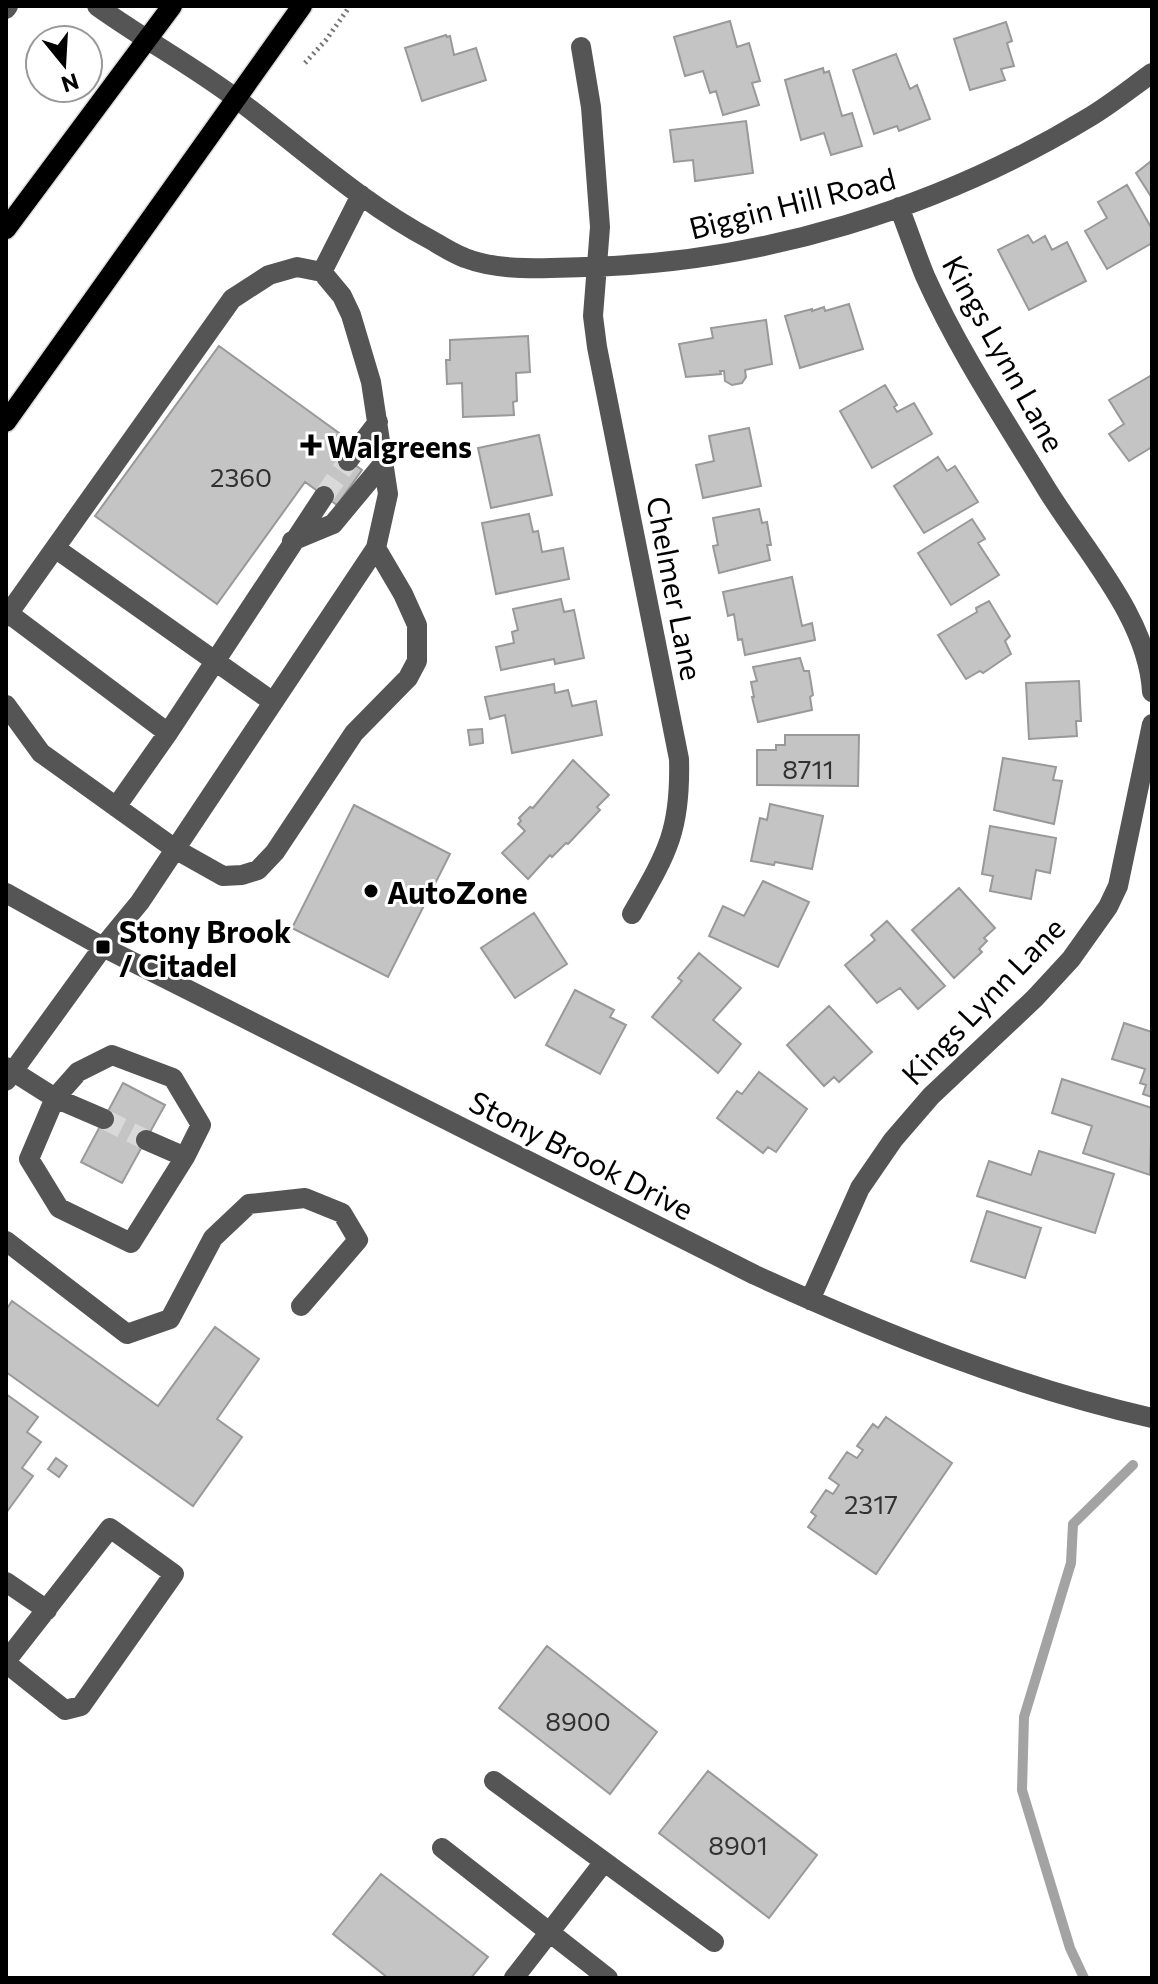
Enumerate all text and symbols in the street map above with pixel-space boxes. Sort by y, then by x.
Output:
north arrow [24,24,104,104]
text: N [58,68,82,99]
street label: Biggin Hill Road [685,158,899,246]
street label: Kings Lynn Lane [936,248,1074,458]
place label: Walgreens [327,427,472,464]
marker: Walgreens [302,436,320,454]
house number: 2360 [210,461,272,492]
street label: Chelmer Lane [640,493,712,683]
house number: 8711 [782,753,834,784]
place label: AutoZone [387,873,528,910]
marker: AutoZone [362,882,380,900]
street label: Kings Lynn Lane [893,909,1071,1091]
place label: Stony Brook / Citadel [119,912,291,983]
marker: Stony Brook / Citadel [94,938,112,956]
street label: Stony Brook Drive [464,1082,700,1226]
house number: 2317 [844,1488,898,1519]
house number: 8900 [545,1705,611,1736]
house number: 8901 [708,1829,768,1860]

